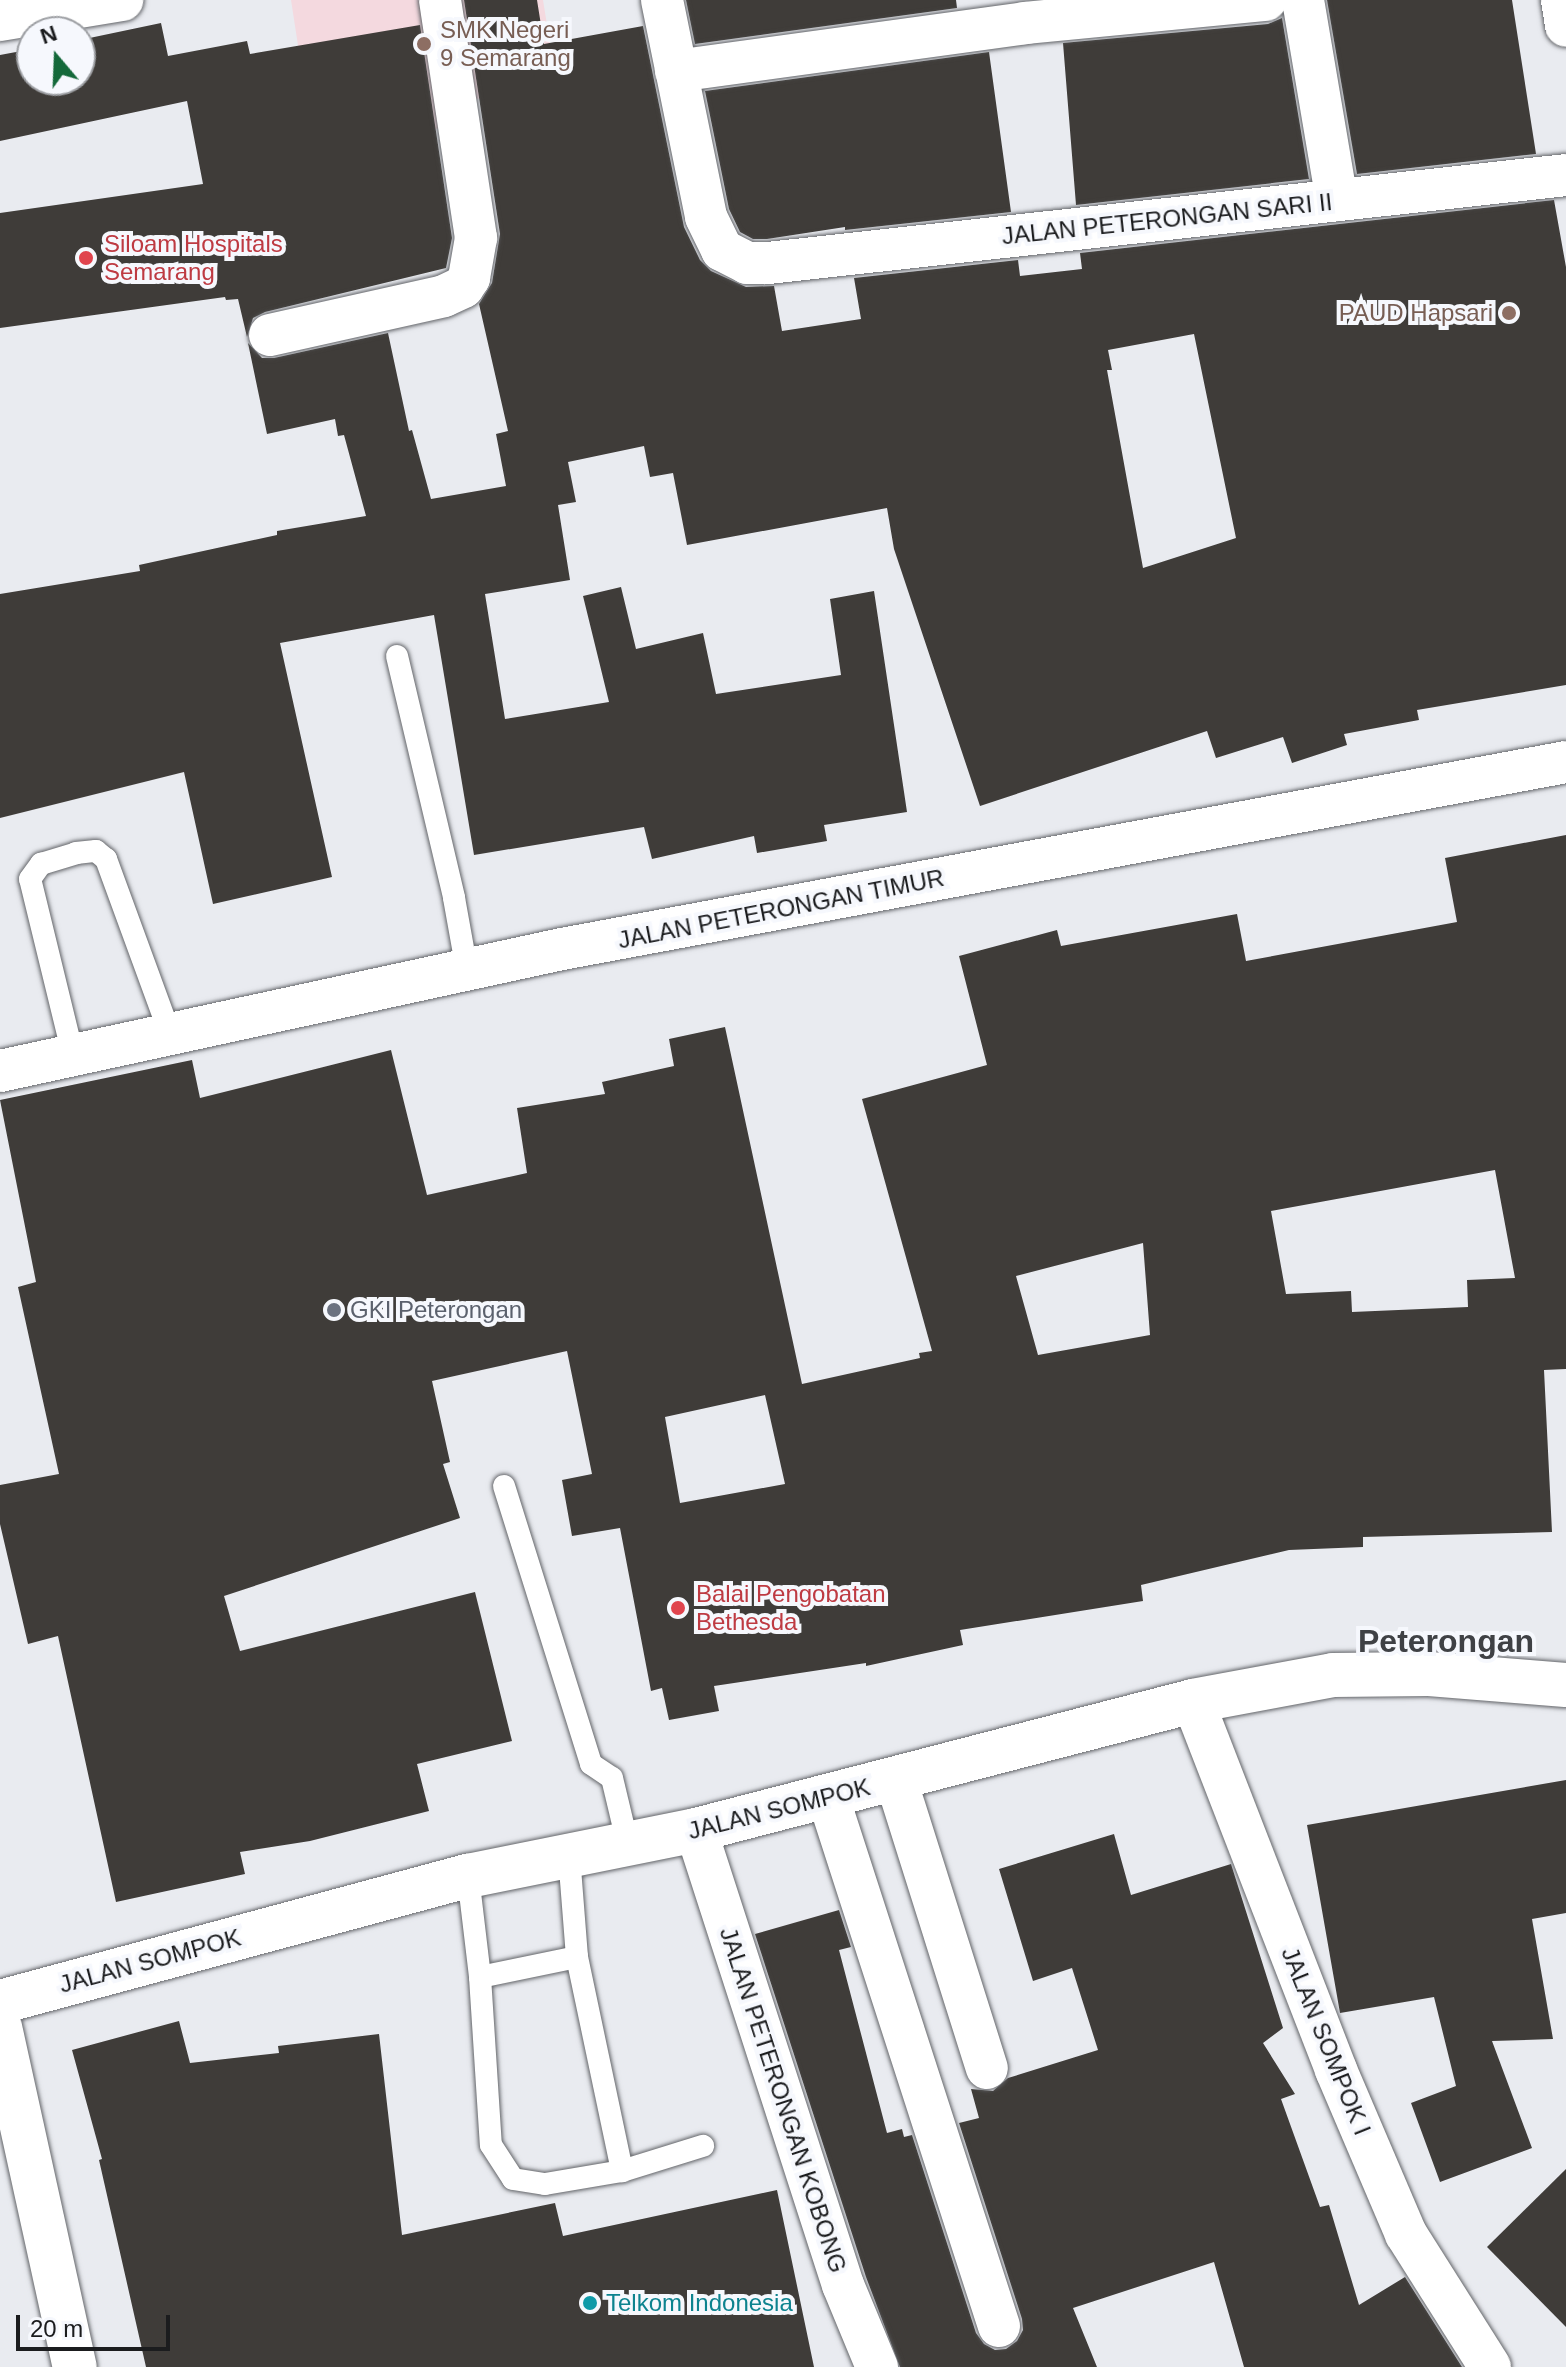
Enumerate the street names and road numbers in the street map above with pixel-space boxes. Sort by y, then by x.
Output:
street label: JALAN PETERONGAN SARI II [1000,187,1334,251]
street label: JALAN PETERONGAN TIMUR [615,863,947,955]
street label: JALAN SOMPOK [685,1772,873,1846]
street label: JALAN SOMPOK [56,1923,244,1999]
street label: JALAN PETERONGAN KOBONG [713,1924,853,2276]
street label: JALAN SOMPOK I [1275,1943,1377,2139]

